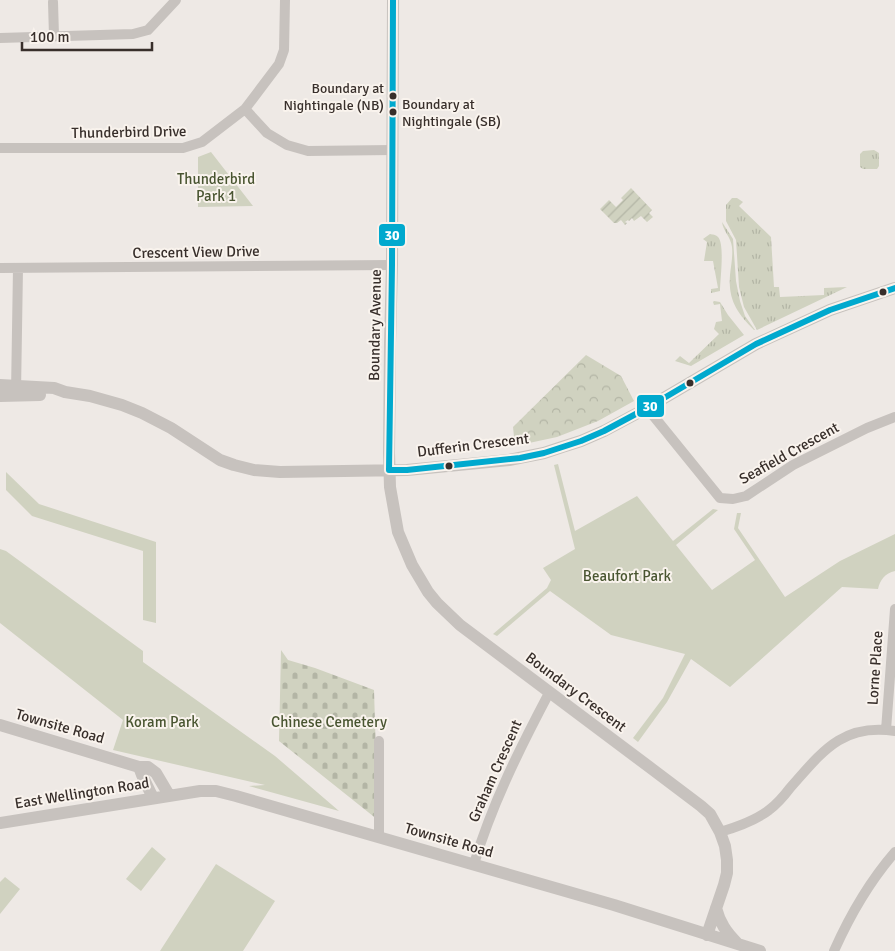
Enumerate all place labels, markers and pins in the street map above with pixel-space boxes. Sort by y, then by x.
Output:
place label: Boundary at Nightingale (NB) [283,80,384,114]
marker: Boundary at Nightingale (NB) [388,91,398,101]
place label: Boundary at Nightingale (SB) [402,96,501,130]
marker: Boundary at Nightingale (SB) [388,107,398,117]
unlabelled marker [878,287,888,297]
unlabelled marker [685,378,695,388]
unlabelled marker [444,461,454,471]

